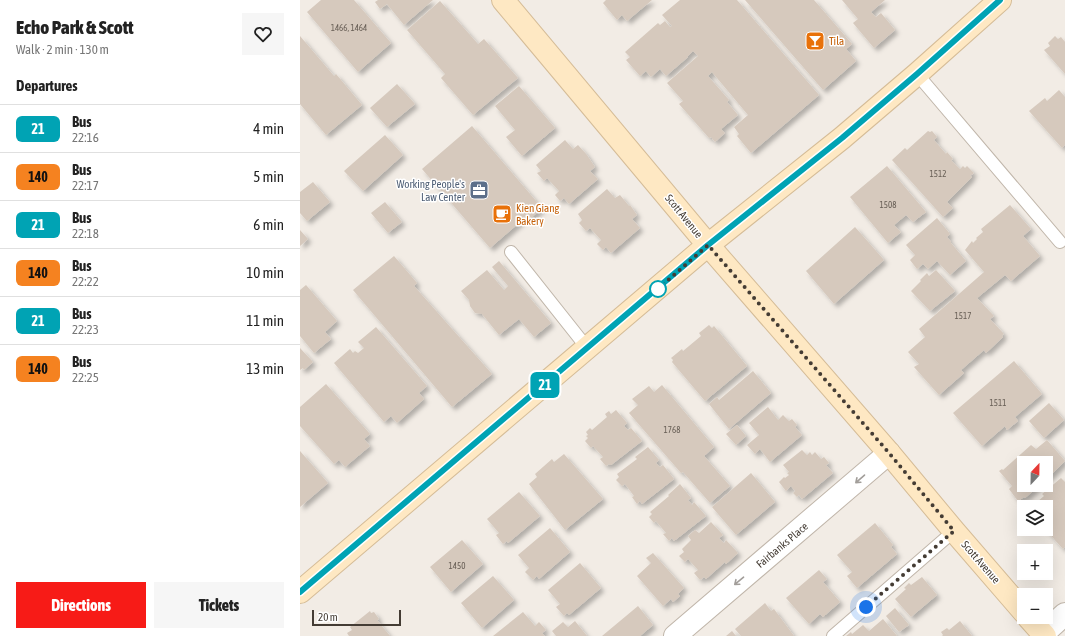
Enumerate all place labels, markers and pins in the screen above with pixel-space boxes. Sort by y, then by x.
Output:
bar icon: Tila [804,30,826,52]
place label: Tila [829,35,844,47]
place label: Working People's Law Center [397,178,466,203]
office icon: Working People's Law Center [468,179,490,201]
place label: Kien Giang Bakery [516,202,560,227]
cafe icon: Kien Giang Bakery [491,203,513,225]
unlabelled marker [649,280,667,298]

